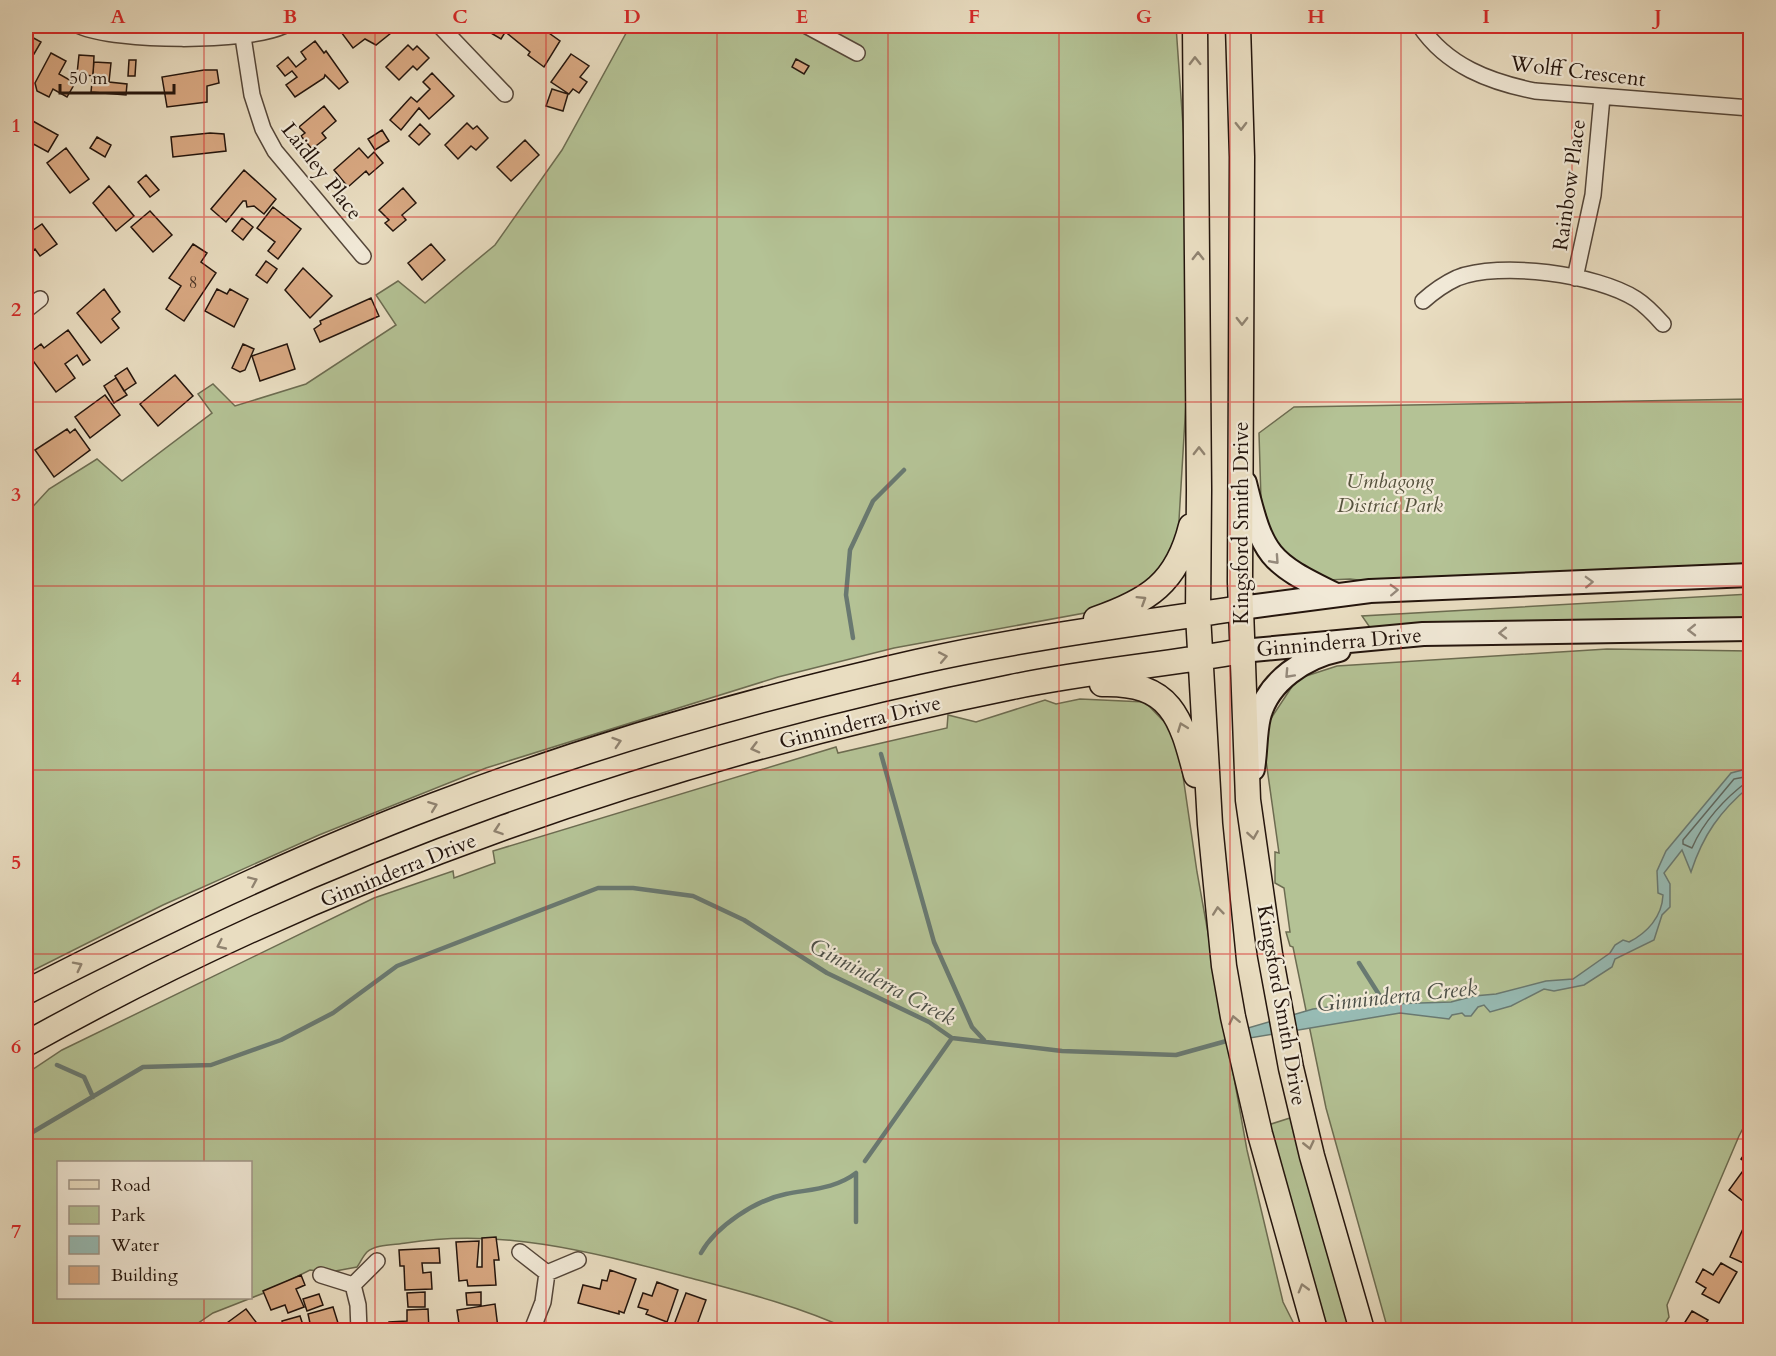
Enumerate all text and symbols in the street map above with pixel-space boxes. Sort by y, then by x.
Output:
text: A [110,3,126,30]
text: B [283,3,297,30]
text: C [452,3,468,30]
text: D [623,3,641,30]
text: E [796,3,808,30]
text: F [968,3,980,30]
text: G [1136,3,1152,30]
text: H [1307,3,1325,30]
text: I [1482,3,1490,30]
text: J [1651,3,1662,30]
street label: Wolff Crescent [1508,49,1648,94]
scale bar [60,57,174,95]
one-way arrow [1189,57,1202,66]
text: 50 m [69,66,108,91]
text: 1 [11,112,21,139]
street label: Laidley Place [274,117,369,226]
street label: Rainbow Place [1546,117,1593,253]
one-way arrow [1235,121,1247,130]
one-way arrow [1192,252,1204,261]
house number: 8 [188,270,198,295]
text: 2 [11,296,21,323]
one-way arrow [1236,316,1248,325]
street label: Kingsford Smith Drive [1227,421,1256,625]
one-way arrow [1193,447,1205,456]
park label: Umbagong District Park [1337,467,1444,520]
text: 3 [11,481,21,508]
one-way arrow [1268,553,1279,563]
one-way arrow [1584,575,1593,588]
one-way arrow [1389,583,1398,596]
one-way arrow [1136,596,1146,608]
street label: Ginninderra Drive [1255,621,1423,664]
one-way arrow [1688,624,1697,636]
one-way arrow [1499,627,1508,639]
one-way arrow [937,651,947,664]
text: 4 [11,665,21,692]
one-way arrow [1285,667,1296,678]
street label: Ginninderra Drive [776,688,944,757]
one-way arrow [1177,723,1189,734]
one-way arrow [611,736,622,749]
one-way arrow [750,741,760,753]
one-way arrow [427,801,438,813]
one-way arrow [494,823,504,836]
street label: Ginninderra Drive [316,826,480,915]
one-way arrow [1246,830,1258,839]
text: 5 [11,849,21,876]
one-way arrow [247,877,258,889]
street label: Kingsford Smith Drive [1250,902,1313,1108]
one-way arrow [1212,907,1225,916]
water label: Ginninderra Creek [804,931,961,1033]
one-way arrow [217,937,228,949]
one-way arrow [71,961,82,973]
water label: Ginninderra Creek [1315,973,1479,1019]
one-way arrow [1228,1015,1241,1025]
text: 6 [11,1033,21,1060]
one-way arrow [1302,1140,1315,1150]
legend [57,1161,252,1299]
text: Road [111,1173,151,1198]
text: Park [111,1203,146,1228]
text: 7 [11,1218,21,1245]
text: Water [110,1233,160,1258]
text: Building [111,1263,179,1288]
one-way arrow [1298,1283,1310,1294]

